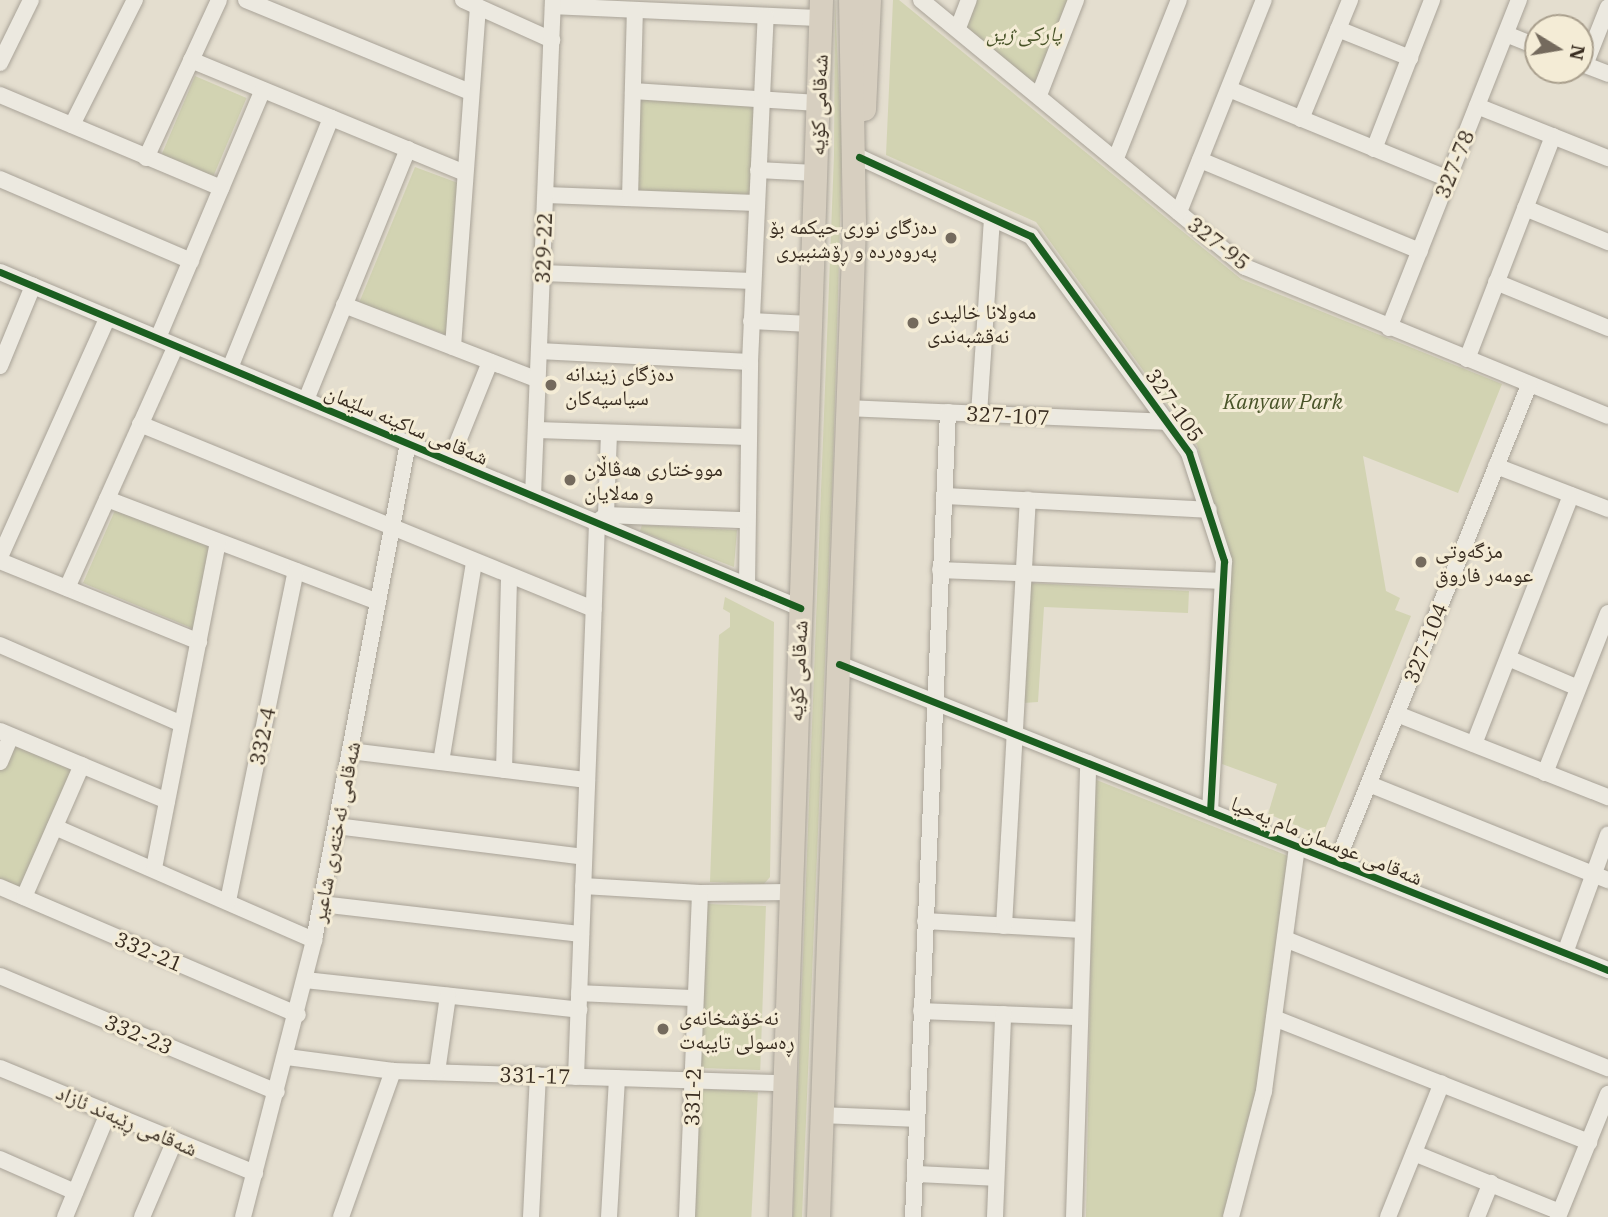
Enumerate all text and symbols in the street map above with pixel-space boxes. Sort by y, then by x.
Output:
north arrow [1524,14,1594,84]
park label: پارکی ژین [986,20,1062,46]
text: N [1564,43,1591,62]
street label: شەقامی کۆیە [804,54,832,156]
street label: 327-78 [1429,126,1479,202]
street label: 327-95 [1183,211,1255,275]
street label: 329-22 [529,212,557,284]
place label: دەزگای نوری حیکمە بۆ پەروەردە و ڕۆشنبیری [769,213,937,263]
marker: دەزگای نوری حیکمە بۆ پەروەردە و ڕۆشنبیری [943,230,959,246]
place label: مەولانا خالیدی نەقشبەندی [927,298,1036,348]
marker: مەولانا خالیدی نەقشبەندی [905,315,921,331]
place label: دەزگای زیندانە سیاسیەکان [565,360,674,410]
street label: 327-105 [1141,363,1209,447]
marker: دەزگای زیندانە سیاسیەکان [543,377,559,393]
street label: شەقامی ساکینە سلێمان [322,378,492,470]
park label: Kanyaw Park [1223,388,1343,414]
street label: 327-107 [965,400,1051,430]
place label: مووختاری ھەڤاڵان و مەلایان [584,455,723,505]
marker: مووختاری ھەڤاڵان و مەلایان [562,472,578,488]
place label: مزگەوتی عومەر فاروق [1435,537,1533,587]
marker: مزگەوتی عومەر فاروق [1413,554,1429,570]
street label: 327-104 [1398,599,1452,687]
street label: شەقامی کۆیە [782,620,812,722]
street label: 332-4 [244,705,280,767]
street label: شەقامی ئەختەری شاعیر [305,739,365,925]
street label: شەقامی عوسمان مام یەحیا [1227,790,1427,890]
street label: 332-21 [111,925,187,977]
place label: نەخۆشخانەی ڕەسولی تایبەت [679,1004,795,1054]
street label: 332-23 [101,1008,177,1060]
marker: نەخۆشخانەی ڕەسولی تایبەت [653,1019,673,1039]
street label: 331-17 [499,1061,571,1089]
street label: 331-2 [678,1067,706,1127]
street label: شەقامی ڕێبەند ئازاد [53,1079,201,1161]

